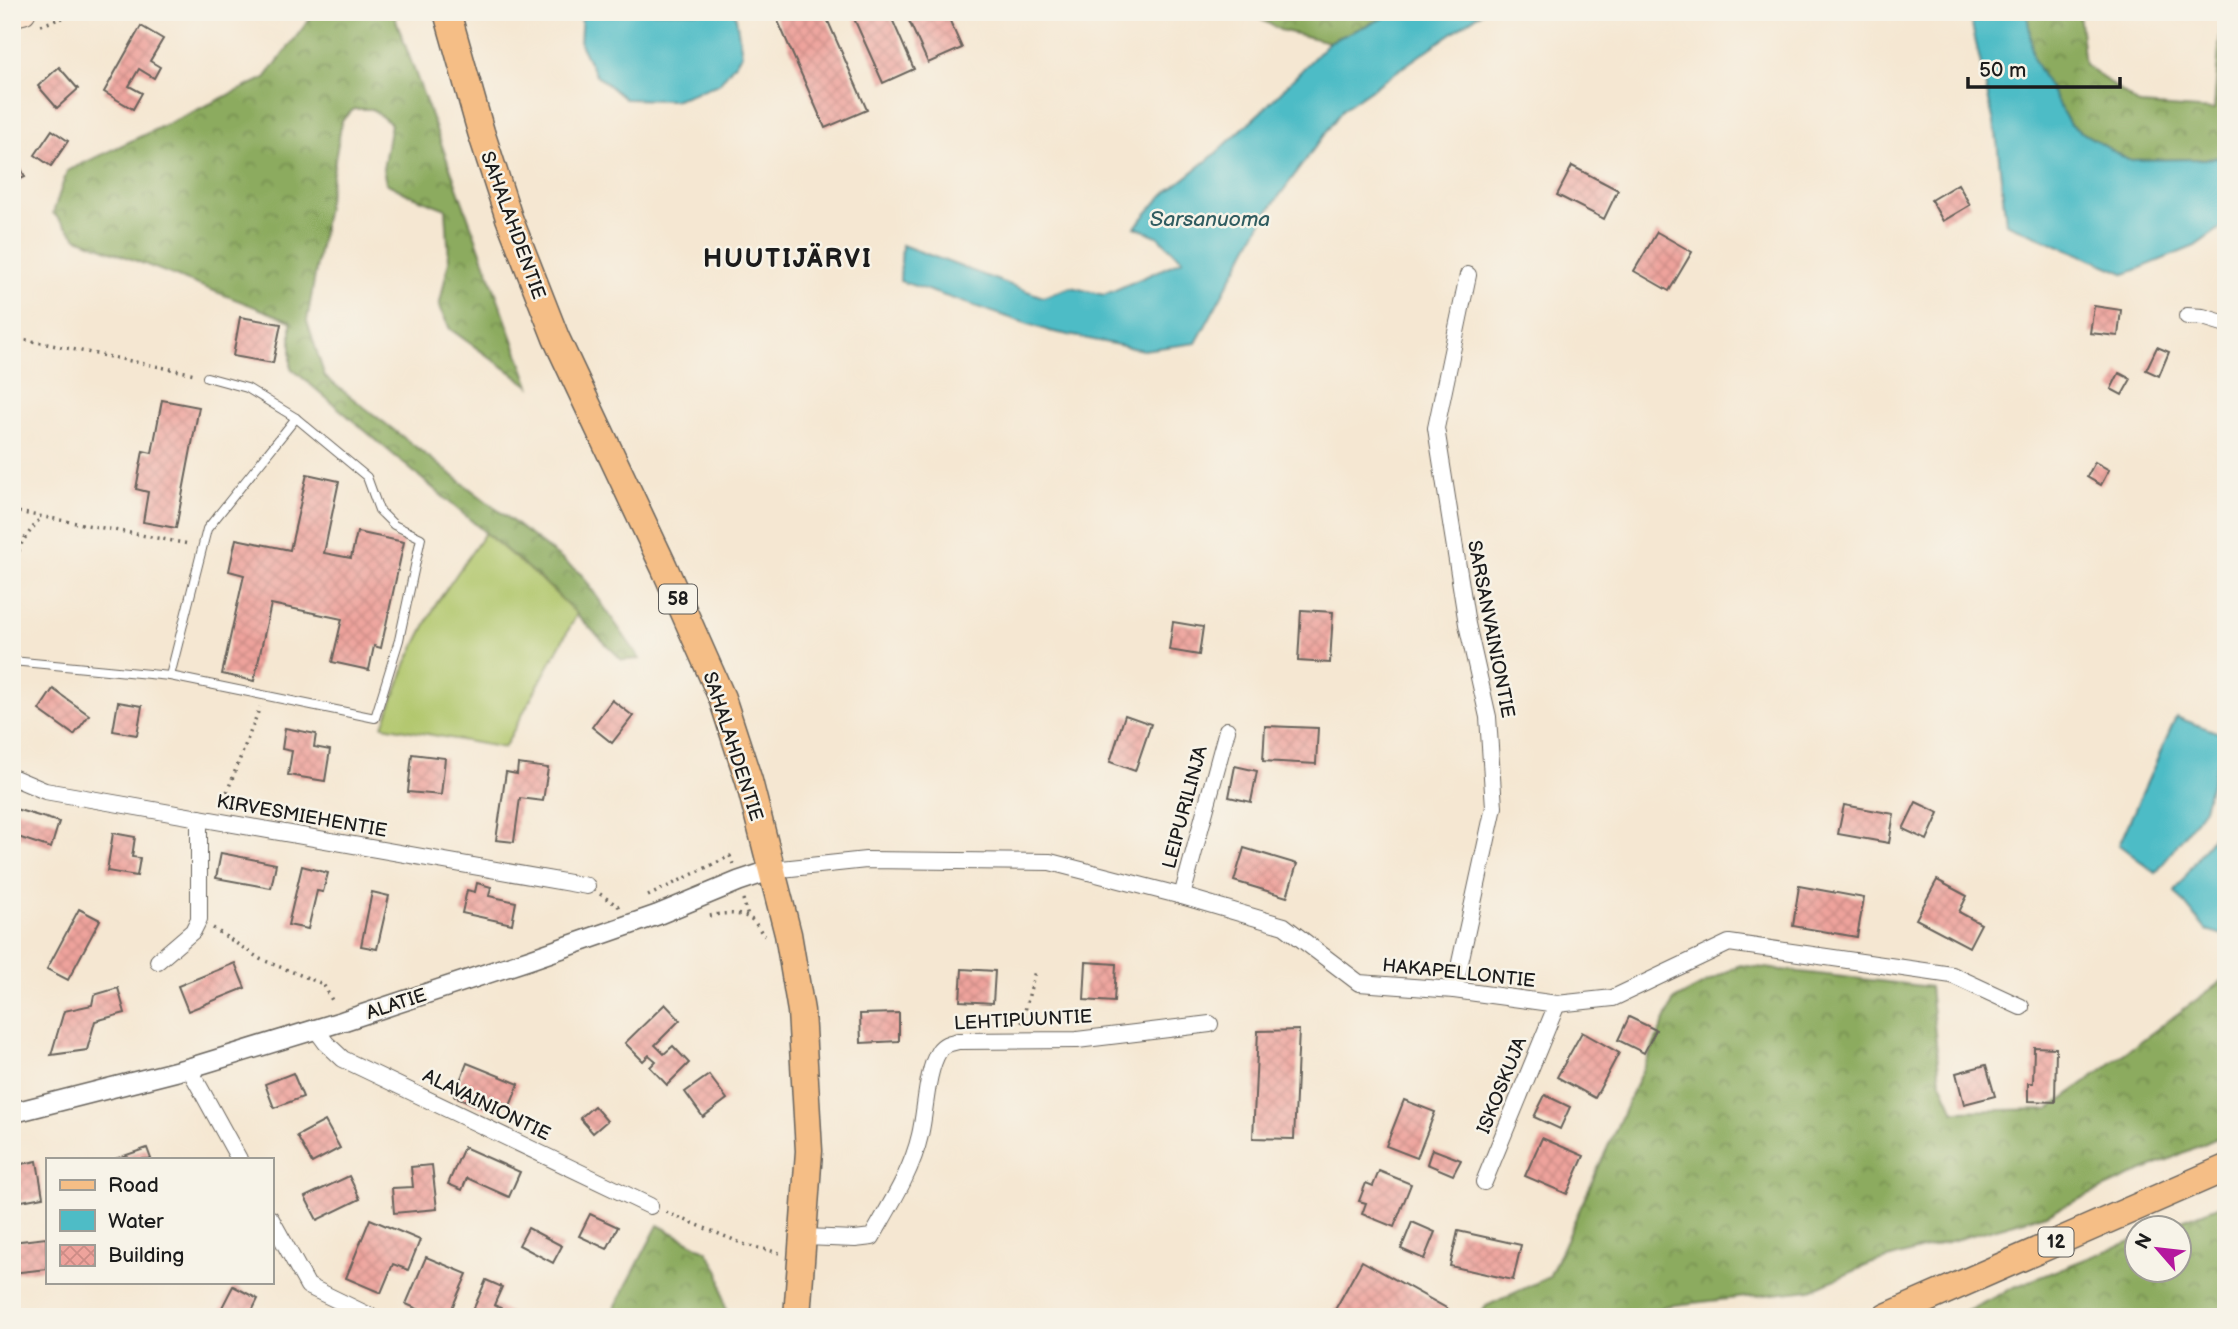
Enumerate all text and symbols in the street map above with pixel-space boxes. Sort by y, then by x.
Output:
scale bar [1968,46,2121,90]
text: 50 m [1979,58,2026,83]
street label: SAHALAHDENTIE [475,149,550,303]
water label: Sarsanuoma [1150,207,1270,232]
district label: HUUTIJÄRVI [703,242,873,275]
street label: SARSANVAINIONTIE [1462,539,1519,720]
road number: 58 [659,584,697,614]
street label: SAHALAHDENTIE [698,669,768,824]
street label: LEIPURILINJA [1158,743,1213,871]
street label: KIRVESMIEHENTIE [215,790,389,843]
street label: HAKAPELLONTIE [1381,954,1536,993]
street label: ALATIE [363,984,430,1025]
street label: LEHTIPUUNTIE [953,1005,1093,1036]
street label: ISKOSKUJA [1473,1034,1532,1137]
street label: ALAVAINIONTIE [419,1065,554,1146]
legend [46,1158,273,1284]
text: Road [108,1173,159,1198]
text: Water [108,1209,164,1234]
north arrow [2122,1214,2192,1284]
road number: 12 [2038,1227,2074,1256]
text: N [2131,1230,2158,1253]
text: Building [108,1243,184,1268]

